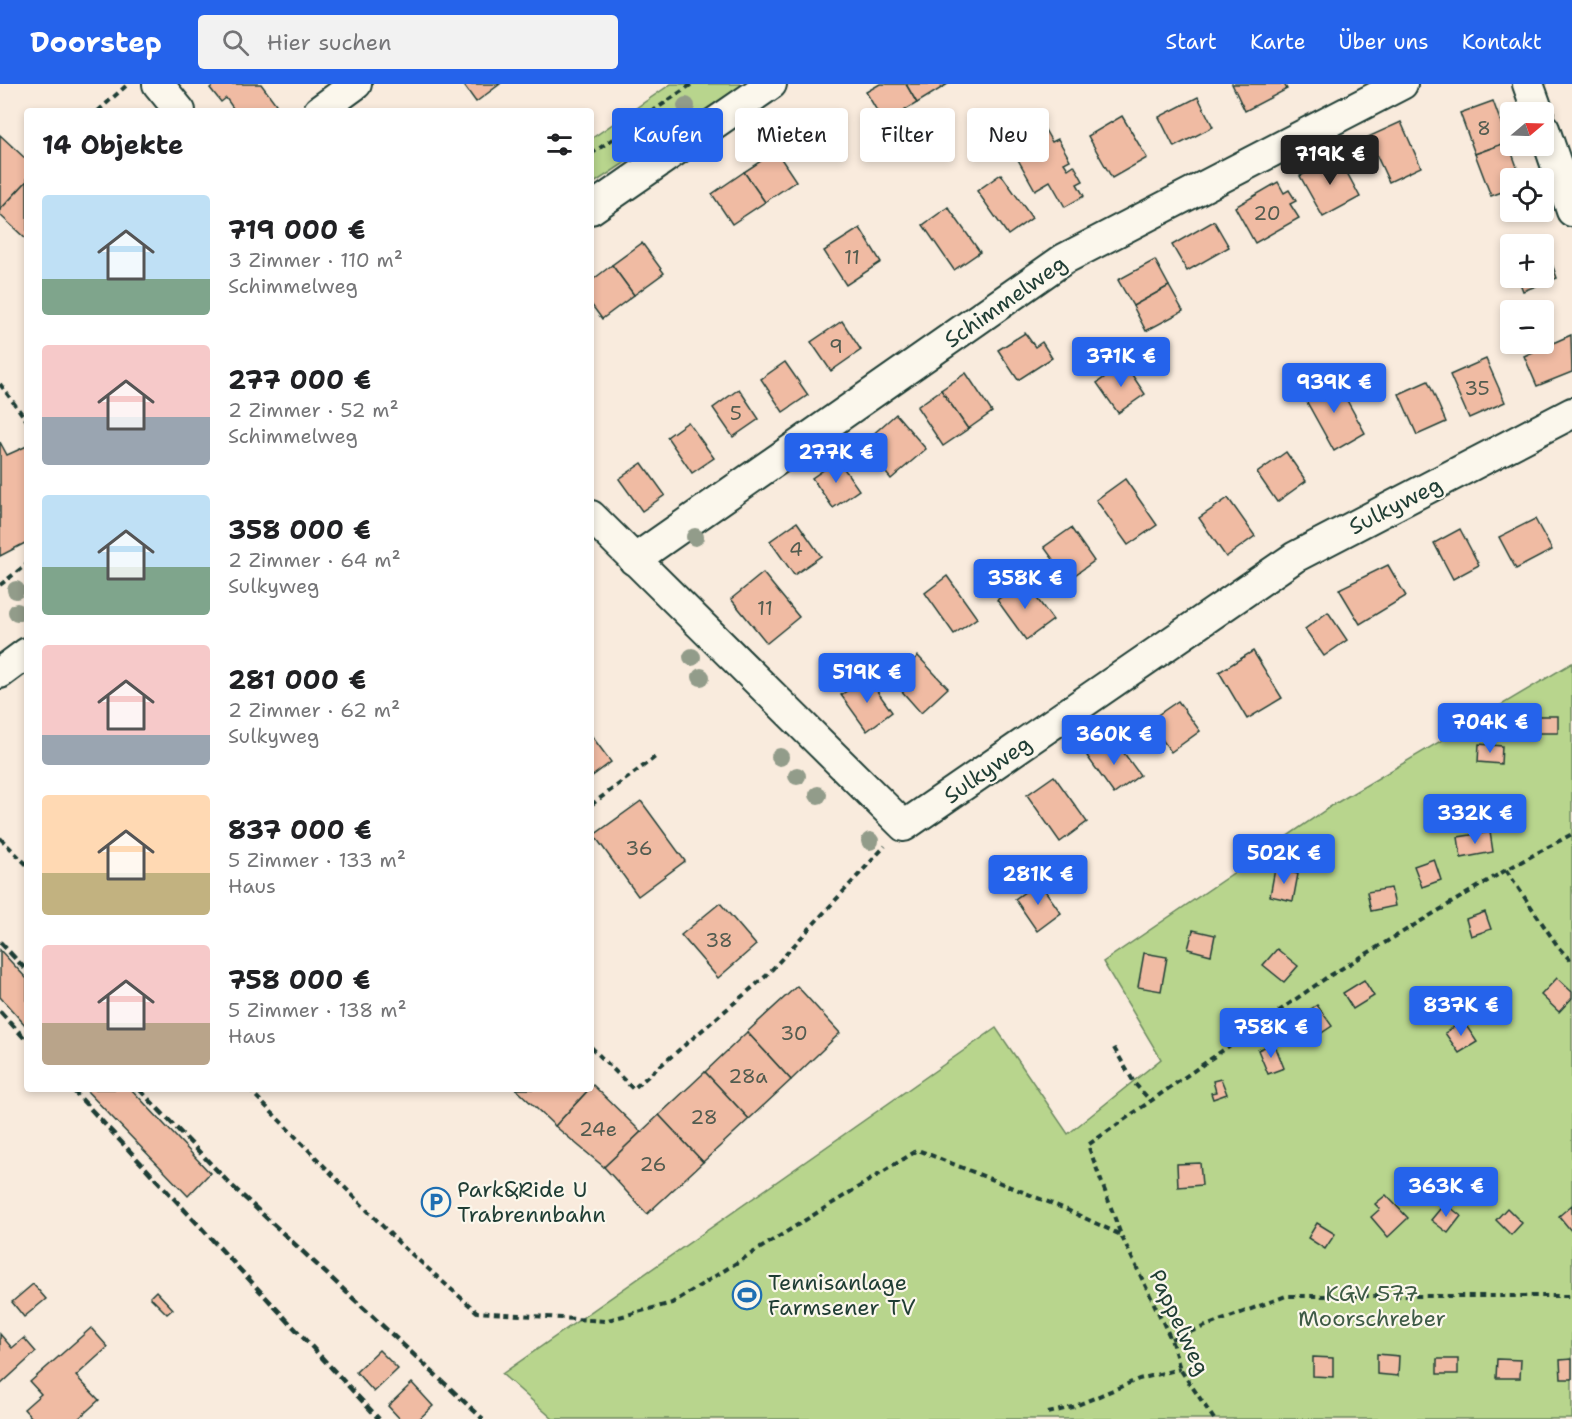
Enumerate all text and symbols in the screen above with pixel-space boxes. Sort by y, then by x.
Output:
search box [198,15,618,69]
text: Doorstep [30,23,162,61]
icon: search [219,26,252,59]
text: Hier suchen [267,28,391,57]
text: Start [1166,28,1217,56]
text: Karte [1250,28,1306,56]
text: Über uns [1339,28,1429,56]
text: Kontakt [1462,28,1542,56]
north arrow [1500,102,1554,156]
map controls [1500,102,1554,354]
chip: Kaufen [612,108,723,162]
chip: Mieten [735,108,848,162]
chip: Filter [860,108,955,162]
chip: Neu [967,108,1049,162]
house number: 8 [1477,115,1491,141]
text: 14 Objekte [42,127,184,162]
icon: filters [543,128,576,161]
pin: 719K € [1281,135,1379,186]
text: 719K € [1295,141,1365,167]
button: locate [1500,168,1554,222]
house number: 20 [1253,200,1281,226]
text: 719 000 € [228,212,365,247]
icon: home [90,219,162,291]
button: + [1500,234,1554,288]
house number: 11 [844,244,860,270]
text: 3 Zimmer · 110 m² [228,247,403,273]
street label: Schimmelweg [938,249,1072,354]
text: Schimmelweg [228,273,358,299]
button: − [1500,300,1554,354]
house number: 9 [829,333,843,359]
pin: 371K € [1072,337,1170,388]
text: 371K € [1086,343,1156,369]
text: 277 000 € [228,362,371,397]
pin: 939K € [1285,363,1383,414]
icon: home [90,369,162,441]
text: 939K € [1296,369,1372,395]
house number: 35 [1464,375,1490,401]
text: 2 Zimmer · 52 m² [228,397,399,423]
house number: 5 [730,400,742,426]
text: Schimmelweg [228,423,358,449]
pin: 277K € [787,433,885,484]
text: 277K € [798,439,874,465]
street label: Sulkyweg [1344,470,1447,541]
text: 358 000 € [228,512,371,547]
icon: home [90,519,162,591]
house number: 4 [789,536,803,562]
text: 2 Zimmer · 64 m² [228,547,401,573]
pin: 358K € [976,559,1074,610]
text: 358K € [988,565,1062,591]
text: Sulkyweg [228,573,319,599]
house number: 11 [757,595,773,621]
pin: 519K € [818,653,916,704]
text: 519K € [832,659,902,685]
text: 281 000 € [228,662,366,697]
icon: home [90,669,162,741]
text: 2 Zimmer · 62 m² [228,697,400,723]
pin: 704K € [1441,703,1539,754]
text: 704K € [1452,709,1528,735]
pin: 360K € [1065,715,1163,766]
text: 360K € [1076,721,1152,747]
text: Sulkyweg [228,723,319,749]
street label: Sulkyweg [938,729,1037,810]
pin: 332K € [1426,794,1524,845]
text: 332K € [1437,800,1513,826]
text: 837 000 € [228,812,372,847]
icon: home [90,819,162,891]
pin: 502K € [1235,834,1333,885]
house number: 36 [625,835,653,861]
text: 502K € [1247,840,1321,866]
text: 5 Zimmer · 133 m² [228,847,406,873]
pin: 281K € [989,855,1087,906]
text: 281K € [1002,861,1074,887]
text: Haus [228,873,276,899]
house number: 38 [705,927,733,953]
text: 758 000 € [228,962,371,997]
icon: home [90,969,162,1041]
pin: 837K € [1412,986,1510,1037]
text: 837K € [1423,992,1499,1018]
text: 5 Zimmer · 138 m² [228,997,407,1023]
pin: 758K € [1222,1008,1320,1059]
text: 758K € [1234,1014,1308,1040]
house number: 30 [780,1020,808,1046]
text: Haus [228,1023,276,1049]
house number: 28a [728,1063,768,1089]
house number: 28 [690,1104,718,1130]
house number: 24e [579,1116,617,1142]
house number: 26 [639,1151,667,1177]
pin: 363K € [1397,1167,1495,1218]
text: 363K € [1408,1173,1484,1199]
place label: Park&Ride U Trabrennbahn [457,1175,606,1229]
parking icon: Park&Ride U Trabrennbahn [420,1186,452,1218]
street label: Pappelweg [1142,1265,1217,1380]
place label: Tennisanlage Farmsener TV [768,1268,916,1322]
sports icon: Tennisanlage Farmsener TV [731,1279,763,1311]
park label: KGV 577 Moorschreber [1298,1279,1446,1333]

